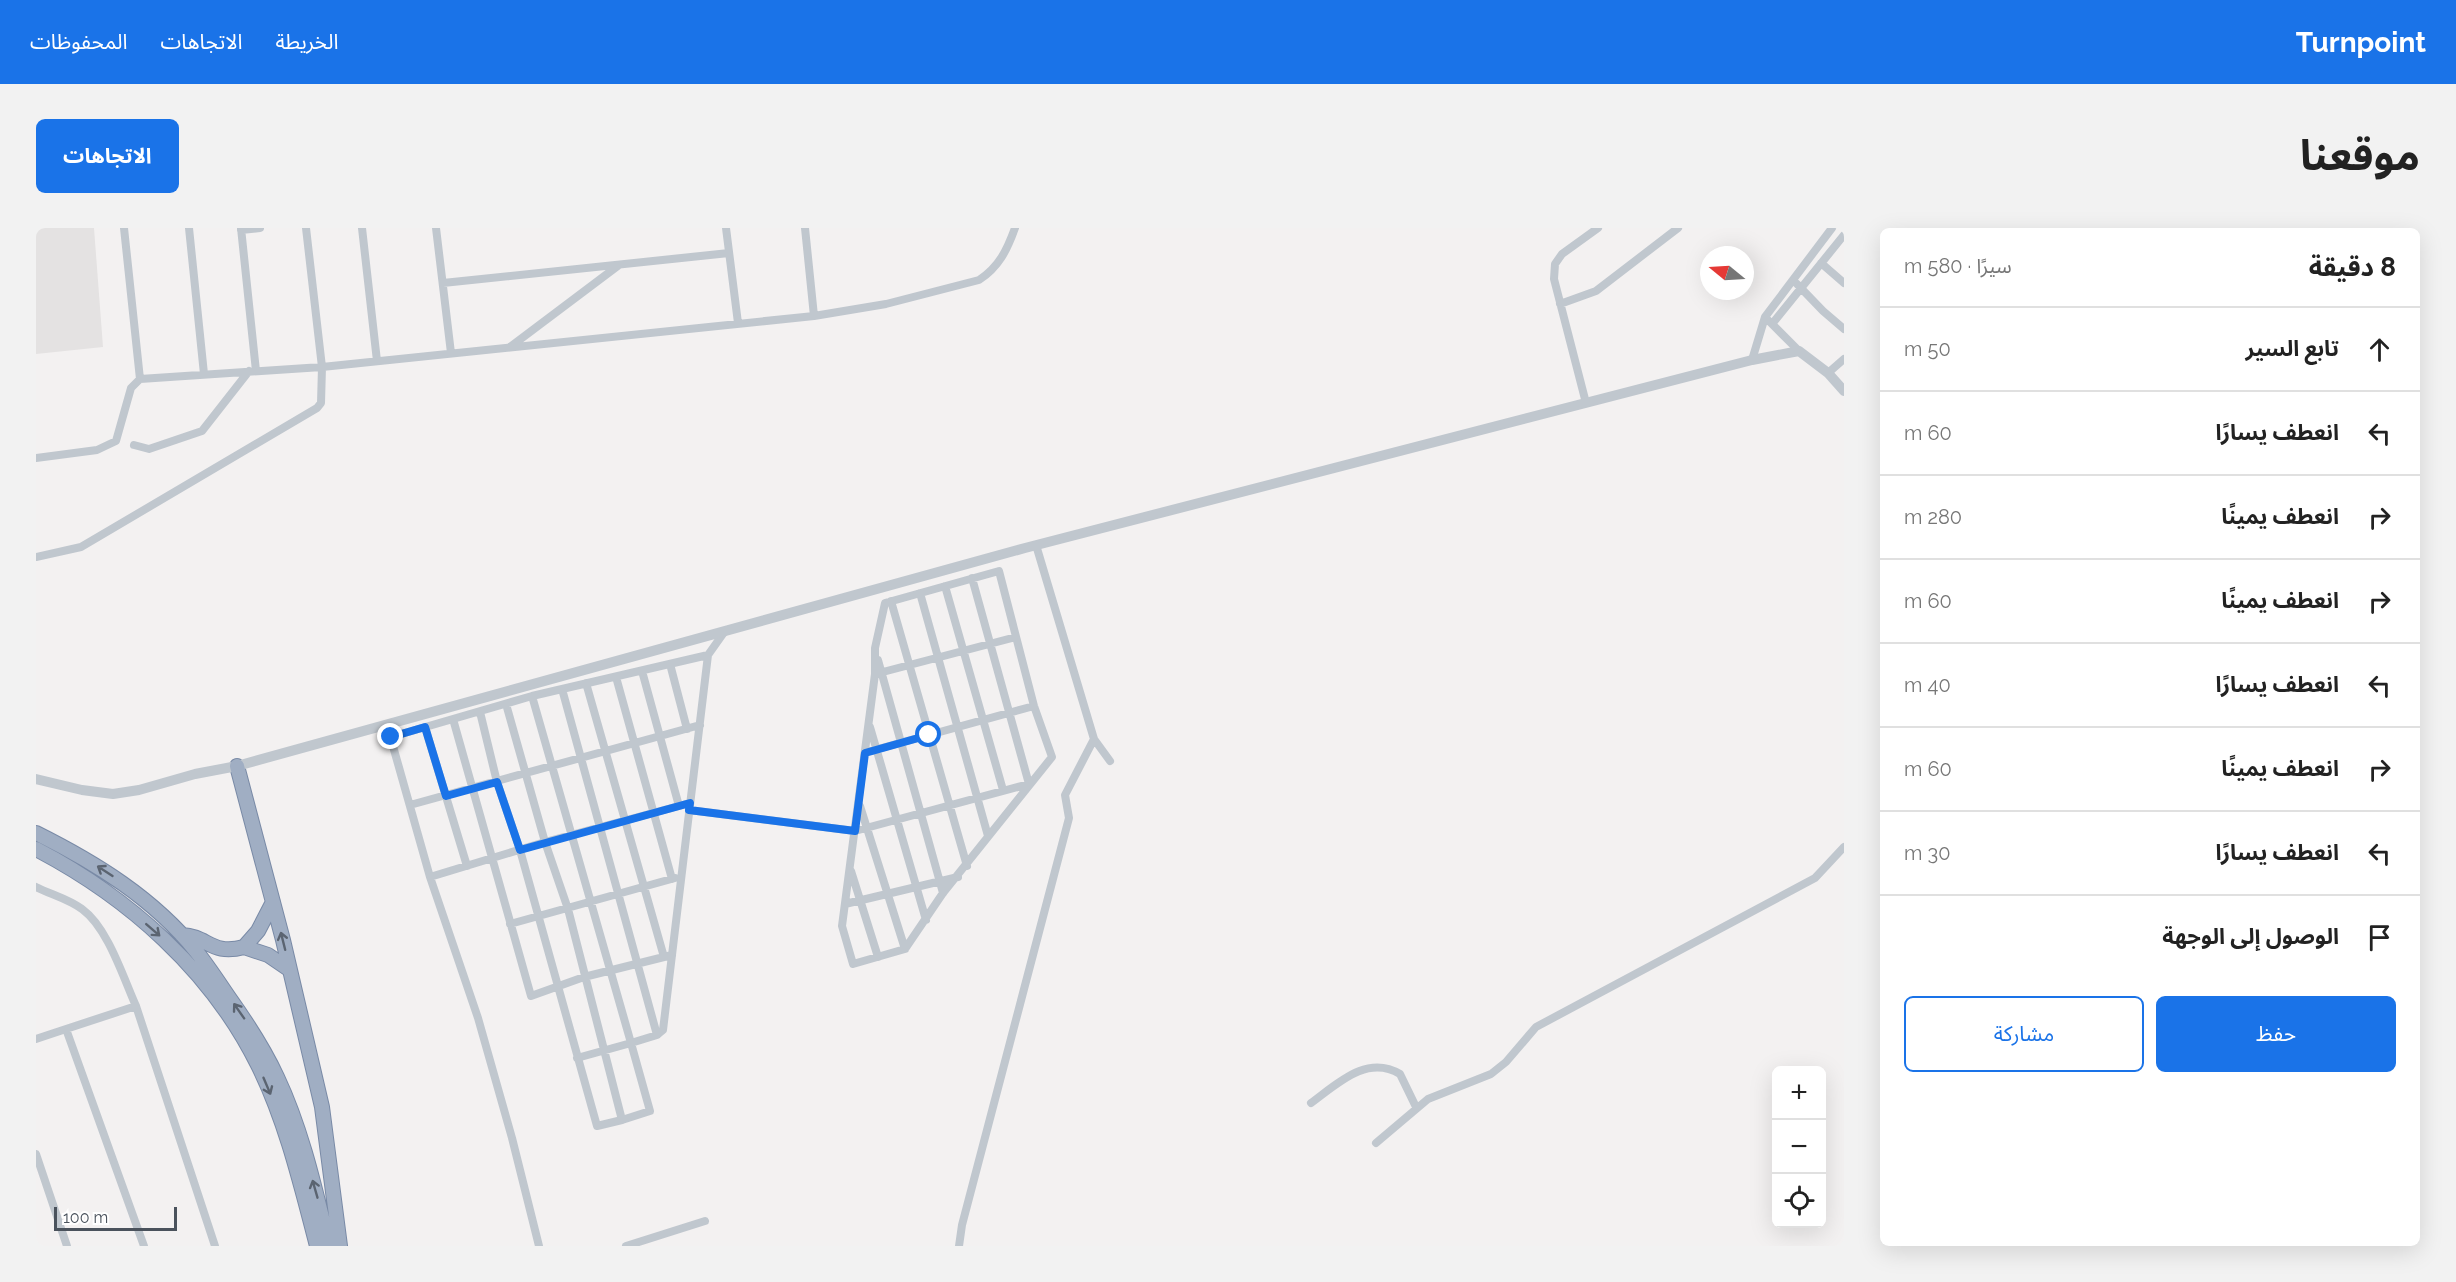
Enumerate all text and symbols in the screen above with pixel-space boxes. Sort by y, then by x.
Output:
text: Turnpoint [2296,26,2426,59]
text: المحفوظات [30,29,127,54]
text: الاتجاهات [160,29,242,54]
text: الخريطة [275,29,338,54]
button: الاتجاهات [36,119,179,193]
text: موقعنا [2300,131,2420,180]
north arrow [1700,246,1754,300]
text: 8 دقيقة [2309,252,2396,282]
text: سيرًا · 580 m [1904,254,2012,278]
icon: ahead [2363,333,2396,366]
text: تابع السير [2245,335,2339,361]
text: 50 m [1904,337,1951,361]
icon: left [2363,417,2396,450]
text: انعطف يسارًا [2216,419,2339,445]
text: 60 m [1904,421,1952,445]
icon: right [2363,501,2396,534]
text: انعطف يمينًا [2221,503,2339,529]
text: 280 m [1904,505,1962,529]
icon: right [2363,585,2396,618]
text: انعطف يمينًا [2221,587,2339,613]
text: 60 m [1904,589,1952,613]
icon: left [2363,669,2396,702]
text: انعطف يسارًا [2216,671,2339,697]
text: 40 m [1904,673,1951,697]
route start [915,721,941,747]
route end [377,723,403,749]
icon: right [2363,753,2396,786]
text: انعطف يمينًا [2221,755,2339,781]
text: 60 m [1904,757,1952,781]
icon: left [2363,837,2396,870]
text: انعطف يسارًا [2216,839,2339,865]
text: 30 m [1904,841,1950,865]
one-way arrow [97,865,114,877]
icon: arrive [2363,921,2396,954]
one-way arrow [145,923,161,936]
text: الوصول إلى الوجهة [2162,923,2339,949]
one-way arrow [276,932,288,951]
button: مشاركة [1904,996,2144,1072]
button: حفظ [2156,996,2396,1072]
one-way arrow [233,1003,245,1020]
map controls [1772,1066,1826,1228]
button: + [1772,1066,1826,1120]
one-way arrow [262,1076,273,1095]
button: − [1772,1120,1826,1174]
button: locate [1772,1174,1826,1228]
one-way arrow [308,1180,320,1199]
scale bar [54,1204,177,1232]
text: 100 m [63,1208,108,1227]

